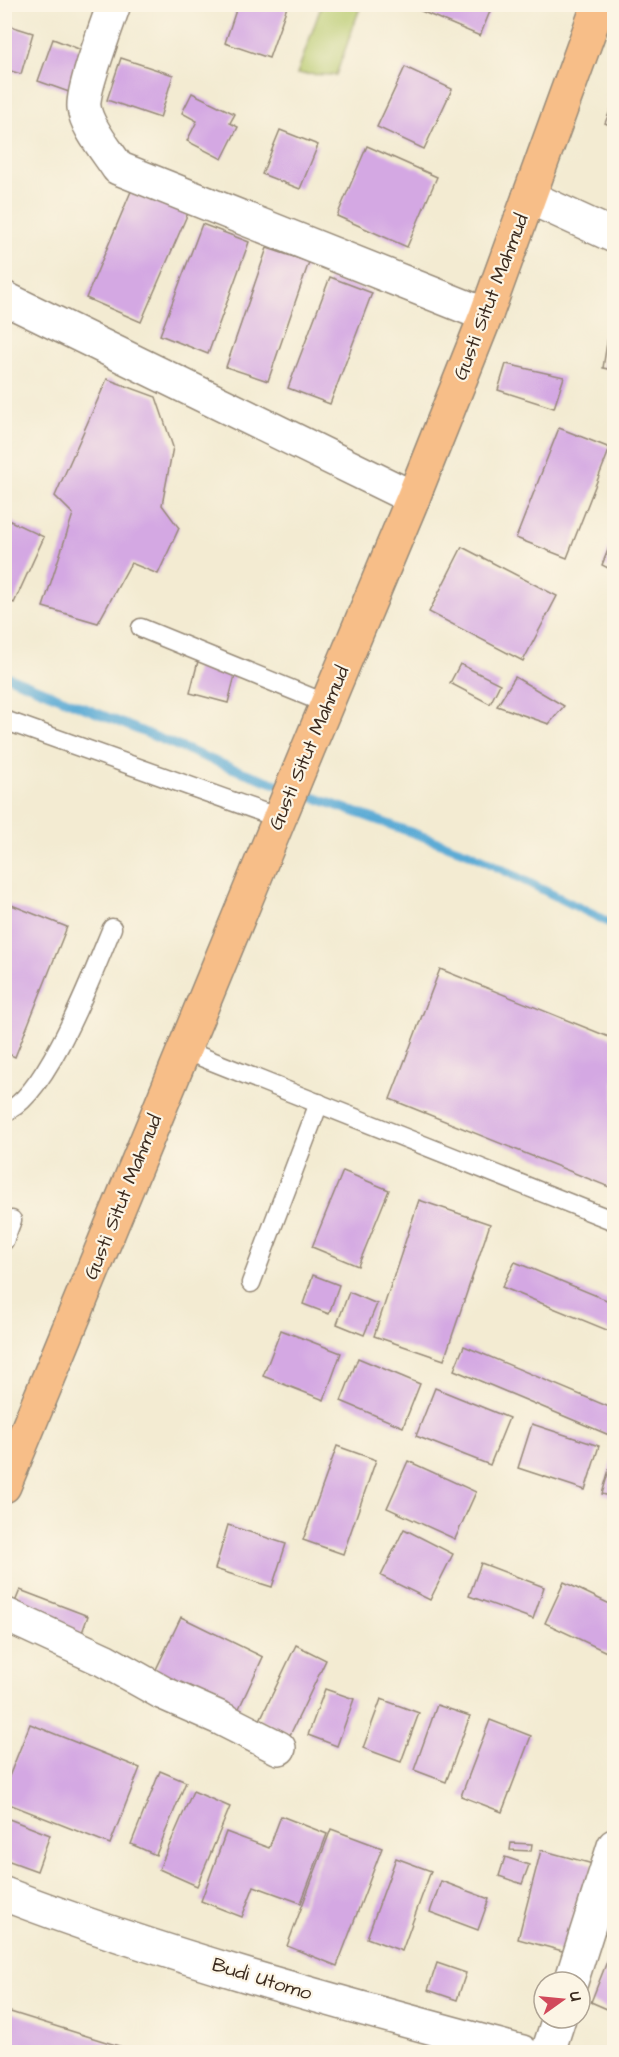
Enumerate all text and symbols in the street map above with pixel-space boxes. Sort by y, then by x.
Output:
street label: Gusti Situt Mahmud [446,210,536,384]
street label: Gusti Situt Mahmud [262,662,356,834]
street label: Gusti Situt Mahmud [77,1110,169,1284]
street label: Budi Utomo [209,1951,315,2007]
north arrow [532,1970,592,2030]
text: U [564,1989,587,2004]

